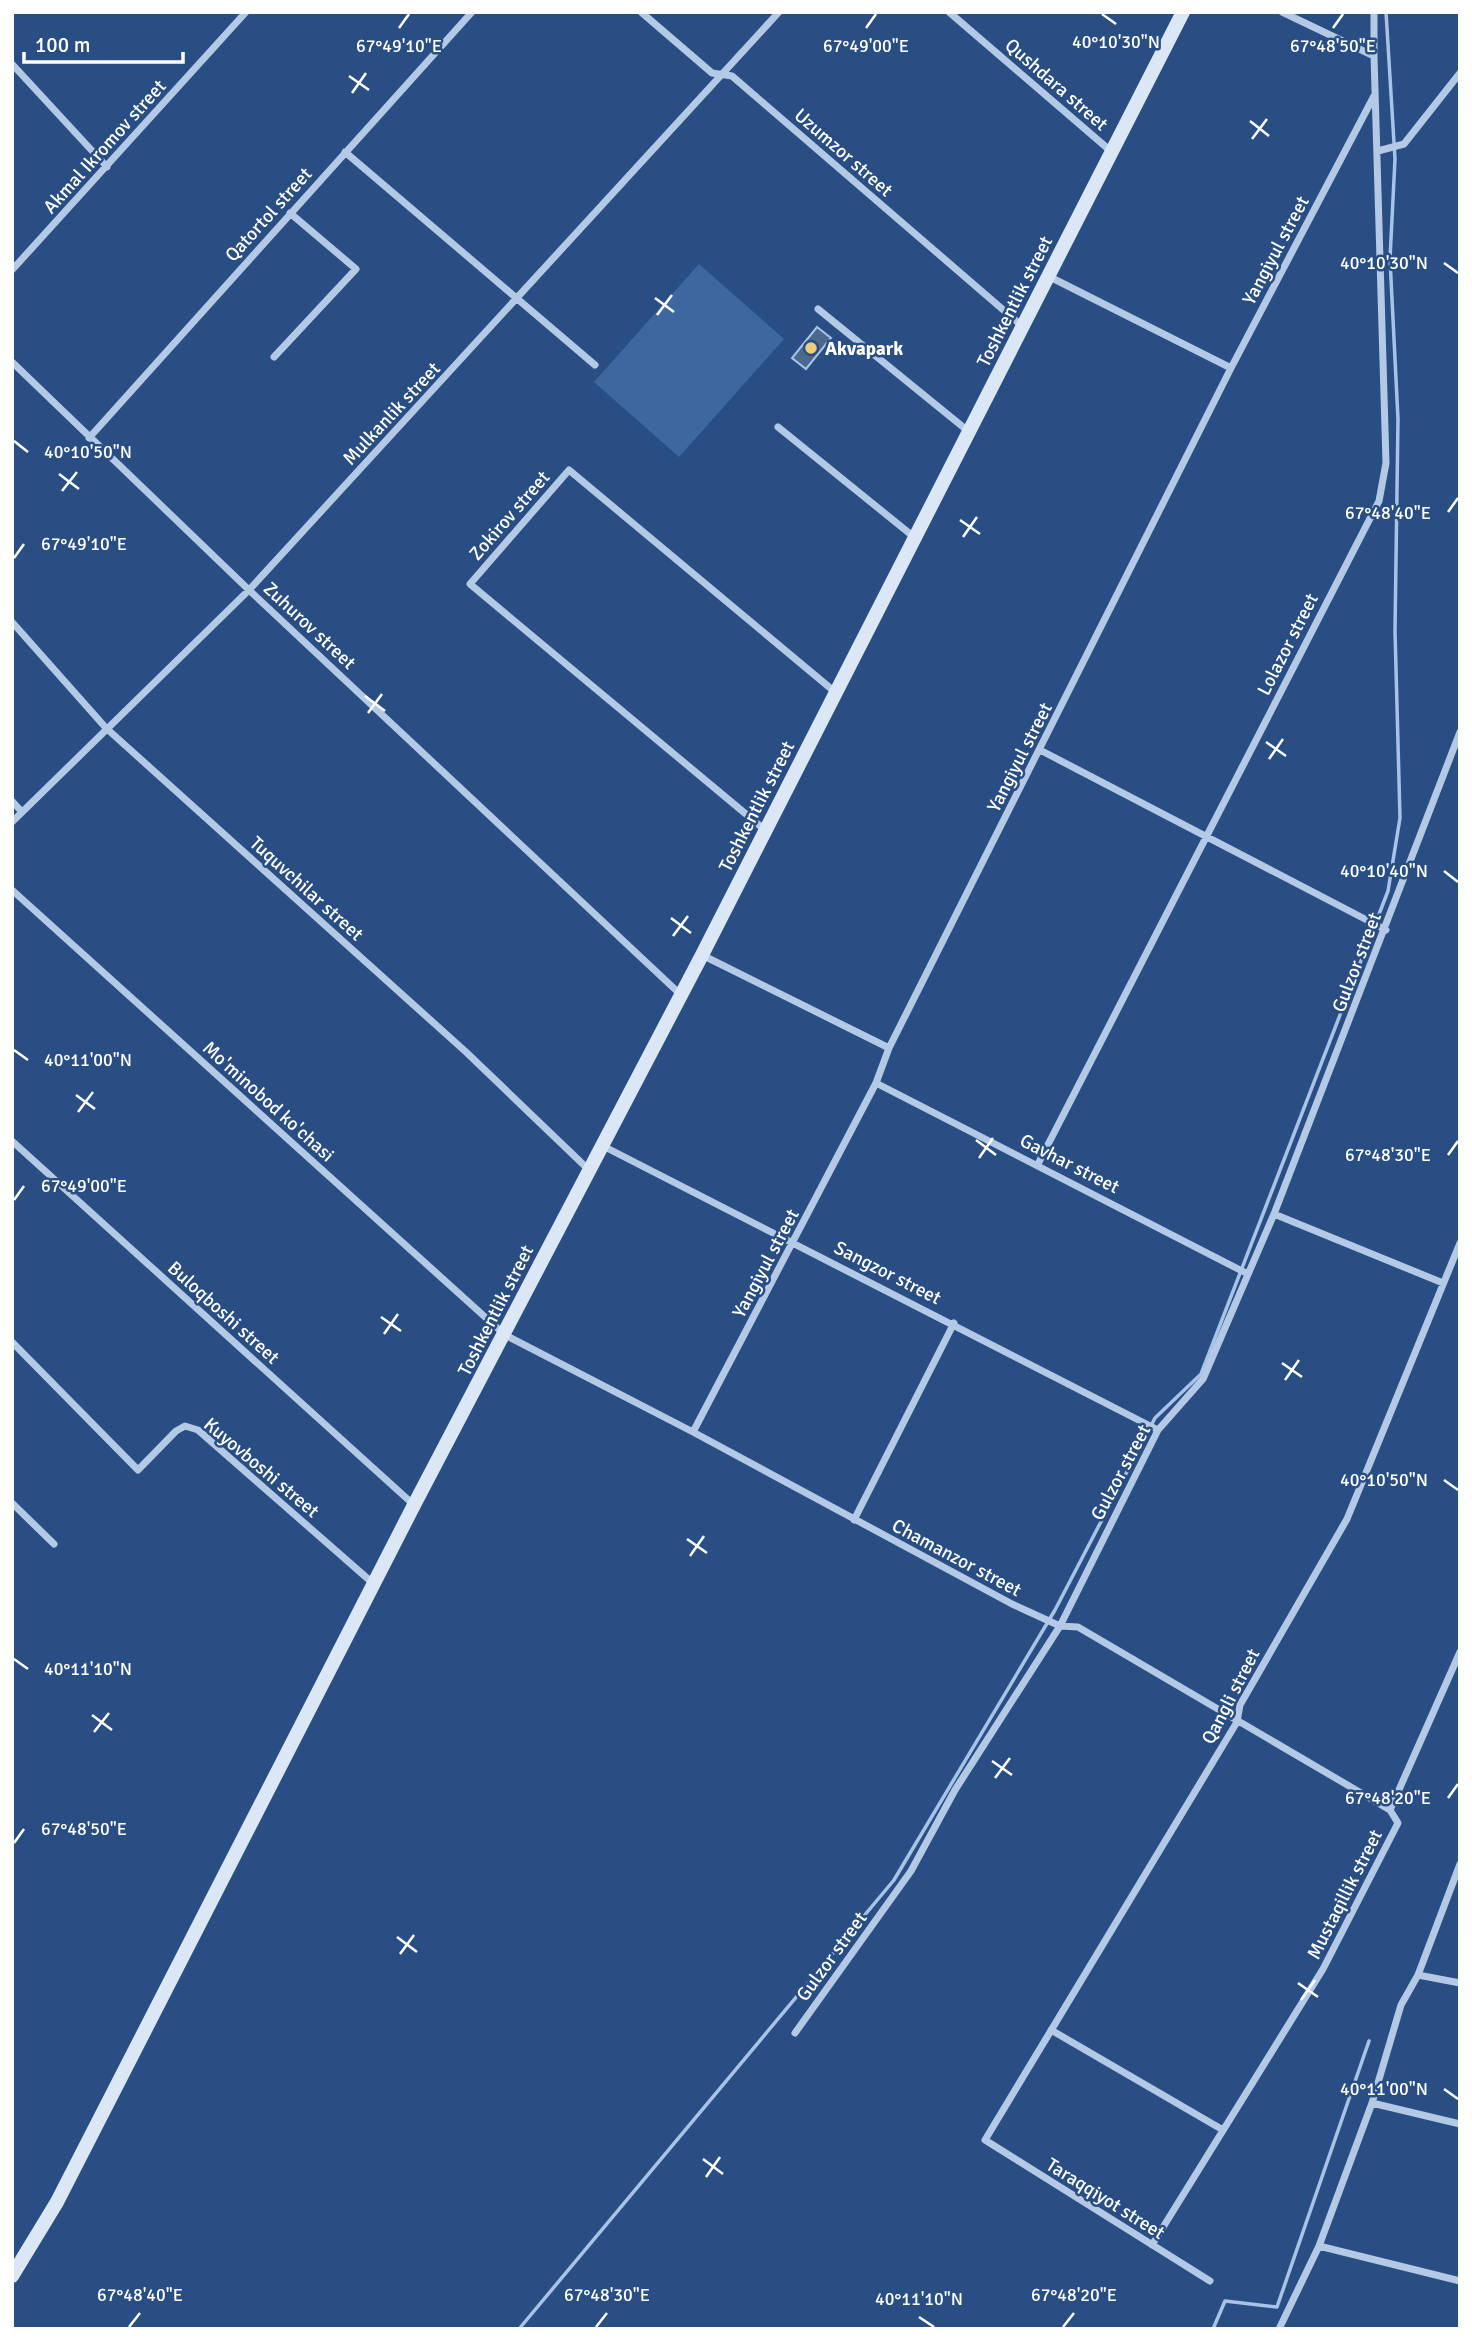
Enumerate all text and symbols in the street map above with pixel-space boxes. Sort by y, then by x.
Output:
scale bar [24,21,184,65]
text: 40°10'30"N [1072,31,1160,53]
text: 100 m [35,32,90,58]
street label: Qushdara street [1000,33,1113,136]
text: 67°49'10"E [356,35,442,57]
text: 67°49'00"E [823,35,909,57]
text: 67°48'50"E [1290,35,1376,57]
street label: Akmal Ikromov street [38,74,172,219]
street label: Uzumzor street [789,103,898,202]
street label: Qatortol street [220,162,318,267]
street label: Yangiyul street [1237,192,1315,309]
street label: Toshkentlik street [972,232,1058,371]
text: 40°10'30"N [1340,252,1428,274]
place label: Akvapark [825,337,903,361]
marker: Akvapark [803,340,819,356]
street label: Mulkanlik street [338,357,446,470]
text: 40°10'50"N [44,441,132,463]
street label: Zokirov street [464,466,555,565]
text: 67°48'40"E [1345,502,1431,524]
text: 67°49'10"E [41,533,127,555]
street label: Zuhurov street [258,577,361,675]
street label: Lolazor street [1252,589,1324,699]
street label: Yangiyul street [982,698,1058,816]
street label: Toshkentlik street [714,737,800,876]
street label: Tuquvchilar street [244,831,369,946]
text: 40°10'40"N [1340,860,1428,882]
street label: Gulzor street [1327,909,1387,1016]
street label: Mo'minobod ko'chasi [197,1036,339,1167]
text: 40°11'00"N [44,1049,132,1071]
street label: Gavhar street [1016,1129,1124,1199]
text: 67°48'30"E [1345,1144,1431,1166]
text: 67°49'00"E [41,1175,127,1197]
street label: Yangiyul street [727,1205,805,1322]
street label: Sangzor street [830,1236,945,1310]
street label: Toshkentlik street [453,1241,539,1380]
street label: Buloqboshi street [162,1256,285,1370]
street label: Kuyovboshi street [199,1412,324,1523]
street label: Gulzor street [1086,1420,1156,1524]
text: 40°10'50"N [1340,1469,1428,1491]
street label: Chamanzor street [888,1514,1026,1602]
street label: Qangli street [1197,1644,1265,1748]
text: 40°11'10"N [44,1658,132,1680]
text: 67°48'20"E [1345,1787,1431,1809]
text: 67°48'50"E [41,1818,127,1840]
street label: Mustaqillik street [1302,1825,1388,1963]
street label: Gulzor street [791,1907,873,2006]
text: 40°11'00"N [1340,2078,1428,2100]
street label: Taraqqiyot street [1042,2153,1170,2245]
text: 67°48'40"E [97,2284,183,2306]
text: 67°48'30"E [564,2284,650,2306]
text: 67°48'20"E [1031,2284,1117,2306]
text: 40°11'10"N [875,2288,963,2310]

